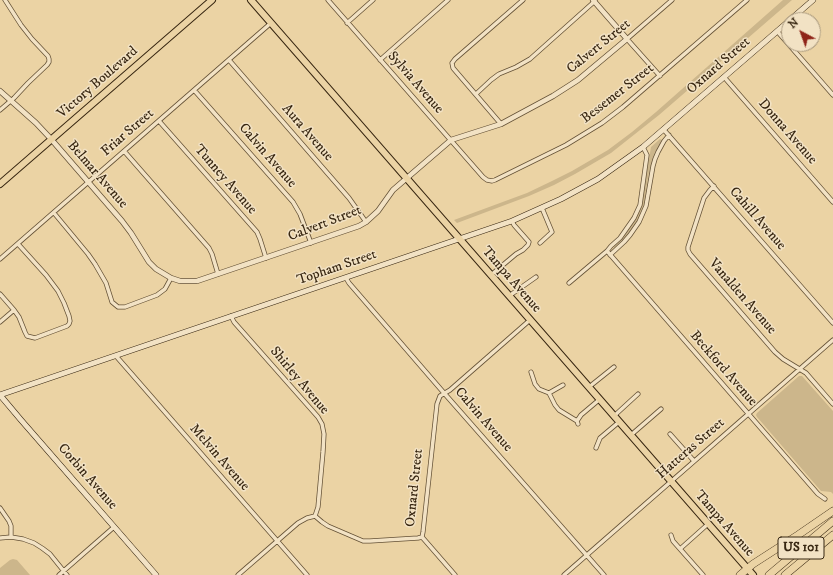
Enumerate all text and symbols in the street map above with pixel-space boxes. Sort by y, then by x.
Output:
north arrow [781,12,821,52]
text: N [786,15,802,32]
street label: Calvert Street [564,16,634,78]
street label: Oxnard Street [684,34,754,98]
street label: Victory Boulevard [54,43,142,123]
street label: Sylvia Avenue [383,49,447,117]
street label: Bessemer Street [578,60,658,128]
street label: Donna Avenue [754,96,820,168]
street label: Aura Avenue [278,101,336,165]
street label: Friar Street [98,106,158,160]
street label: Calvin Avenue [234,120,300,192]
street label: Belmar Avenue [63,138,131,212]
street label: Tunney Avenue [190,142,260,218]
street label: Cahill Avenue [725,184,789,254]
street label: Calvert Street [286,202,364,246]
street label: Tampa Avenue [478,243,544,317]
street label: Topham Street [295,247,379,289]
street label: Vanalden Avenue [705,256,779,338]
street label: Beckford Avenue [686,328,760,410]
street label: Shirley Avenue [266,344,332,418]
street label: Calvin Avenue [450,384,516,456]
street label: Hatteras Street [654,415,728,483]
street label: Melvin Avenue [185,421,253,495]
street label: Corbin Avenue [54,440,120,514]
street label: Oxnard Street [403,448,427,528]
street label: Tampa Avenue [691,487,757,561]
road number: US 101 [778,537,824,559]

